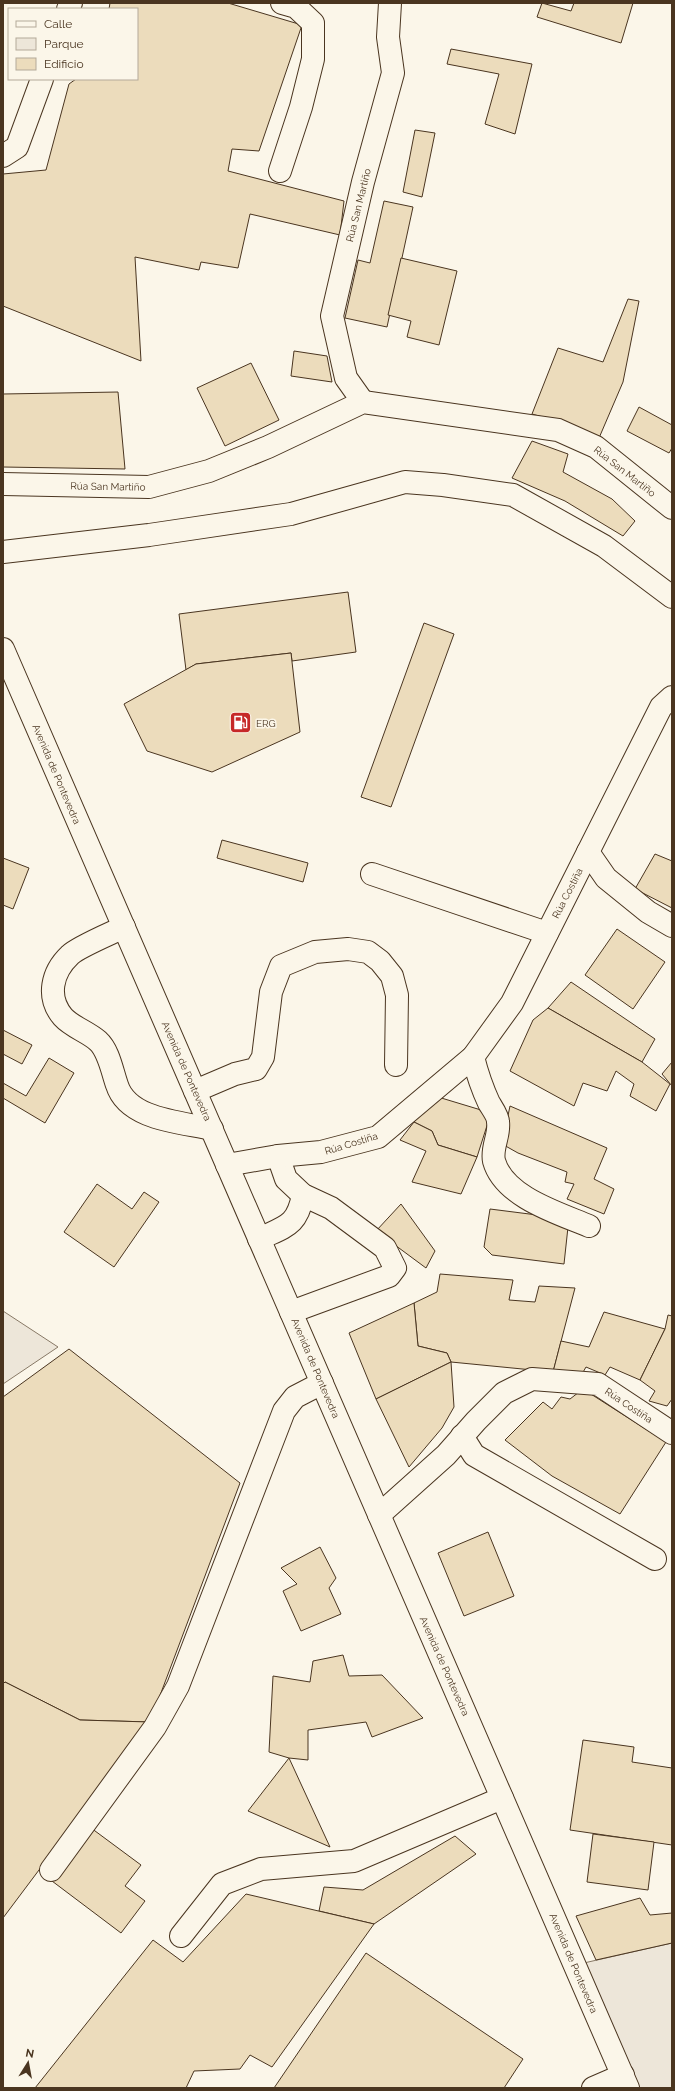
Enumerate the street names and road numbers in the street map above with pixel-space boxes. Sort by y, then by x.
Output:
street label: Rúa San Martiño [344,167,373,243]
street label: Rúa San Martiño [592,444,658,499]
street label: Rúa San Martiño [70,480,146,493]
street label: Avenida de Pontevedra [31,723,83,826]
street label: Rúa Costiña [550,866,585,920]
street label: Avenida de Pontevedra [160,1020,213,1122]
street label: Rúa Costiña [323,1130,379,1157]
street label: Avenida de Pontevedra [290,1317,342,1420]
street label: Rúa Costiña [603,1386,655,1425]
street label: Avenida de Pontevedra [418,1615,471,1717]
street label: Avenida de Pontevedra [548,1912,600,2015]

